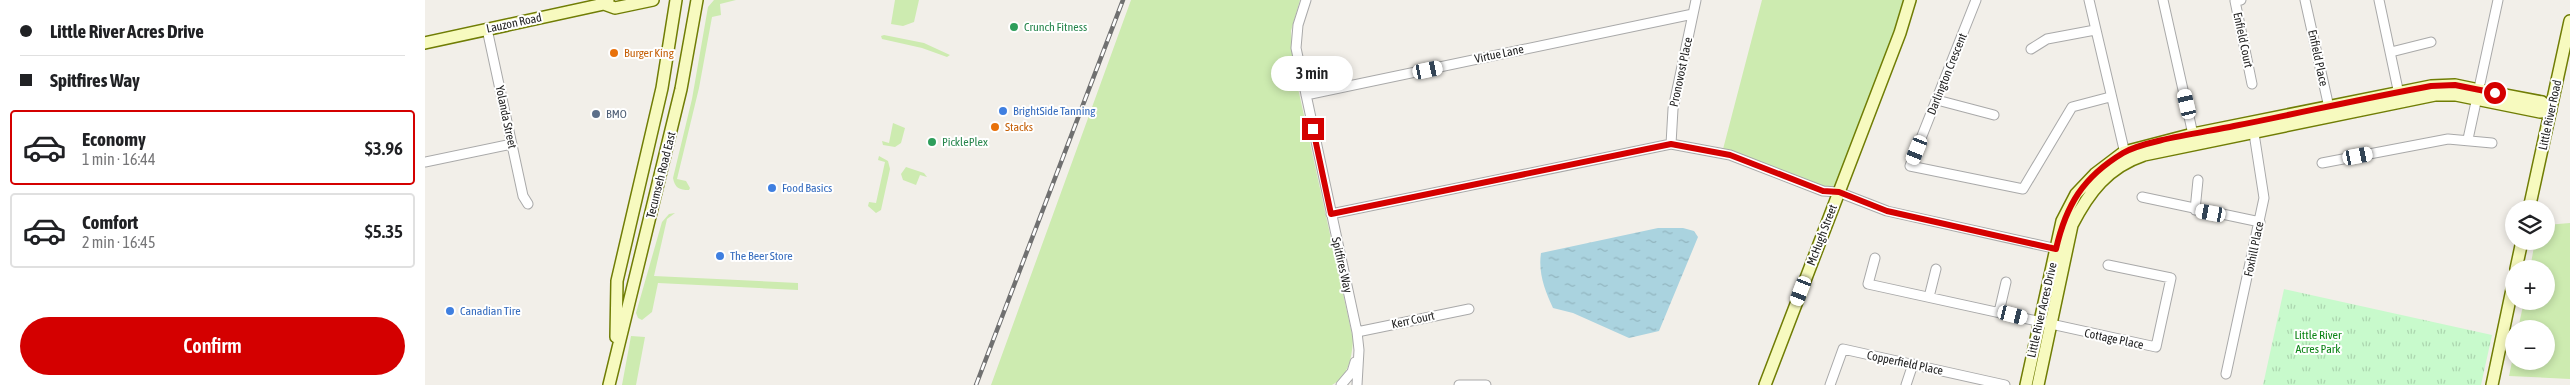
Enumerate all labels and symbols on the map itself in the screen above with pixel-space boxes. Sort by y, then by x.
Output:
street label: Lauzon Road [485,10,543,36]
street label: Enfield Court [2230,11,2256,70]
place label: Crunch Fitness [1024,20,1087,34]
marker: Crunch Fitness [1008,21,1020,33]
street label: Enfield Place [2305,28,2331,88]
street label: Darlington Crescent [1924,31,1970,117]
street label: Pronovost Place [1667,36,1695,108]
street label: Virtue Lane [1473,42,1525,66]
place label: Burger King [624,46,675,60]
marker: Burger King [608,47,620,59]
callout: 3 min [1272,56,1354,92]
car [1411,60,1444,80]
street label: Little River Road [2536,79,2564,151]
route start [2484,82,2506,104]
street label: Yolanda Street [492,84,520,150]
car [2176,88,2197,120]
place label: BrightSide Tanning [1013,104,1096,118]
marker: BrightSide Tanning [997,105,1009,117]
place label: BMO [606,107,627,121]
marker: BMO [590,108,602,120]
route end [1302,118,1324,140]
place label: Stacks [1005,120,1033,134]
marker: Stacks [989,121,1001,133]
street label: Tecumseh Road East [643,130,679,220]
car [1904,133,1929,167]
place label: PicklePlex [942,135,988,149]
marker: PicklePlex [926,136,938,148]
car [2341,146,2374,166]
place label: Food Basics [782,181,832,195]
marker: Food Basics [766,182,778,194]
street label: McHugh Street [1804,202,1840,267]
car [2194,203,2227,223]
street label: Foxhill Place [2241,220,2267,278]
street label: Spitfires Way [1329,236,1355,294]
place label: The Beer Store [730,249,793,263]
marker: The Beer Store [714,250,726,262]
street label: Little River Acres Drive [2024,261,2060,359]
car [1788,274,1813,308]
place label: Canadian Tire [460,304,521,318]
car [1996,304,2029,326]
marker: Canadian Tire [444,305,456,317]
street label: Kerr Court [1390,309,1436,331]
street label: Cottage Place [2083,326,2145,352]
park label: Little River Acres Park [2294,328,2342,356]
street label: Copperfield Place [1866,348,1944,378]

